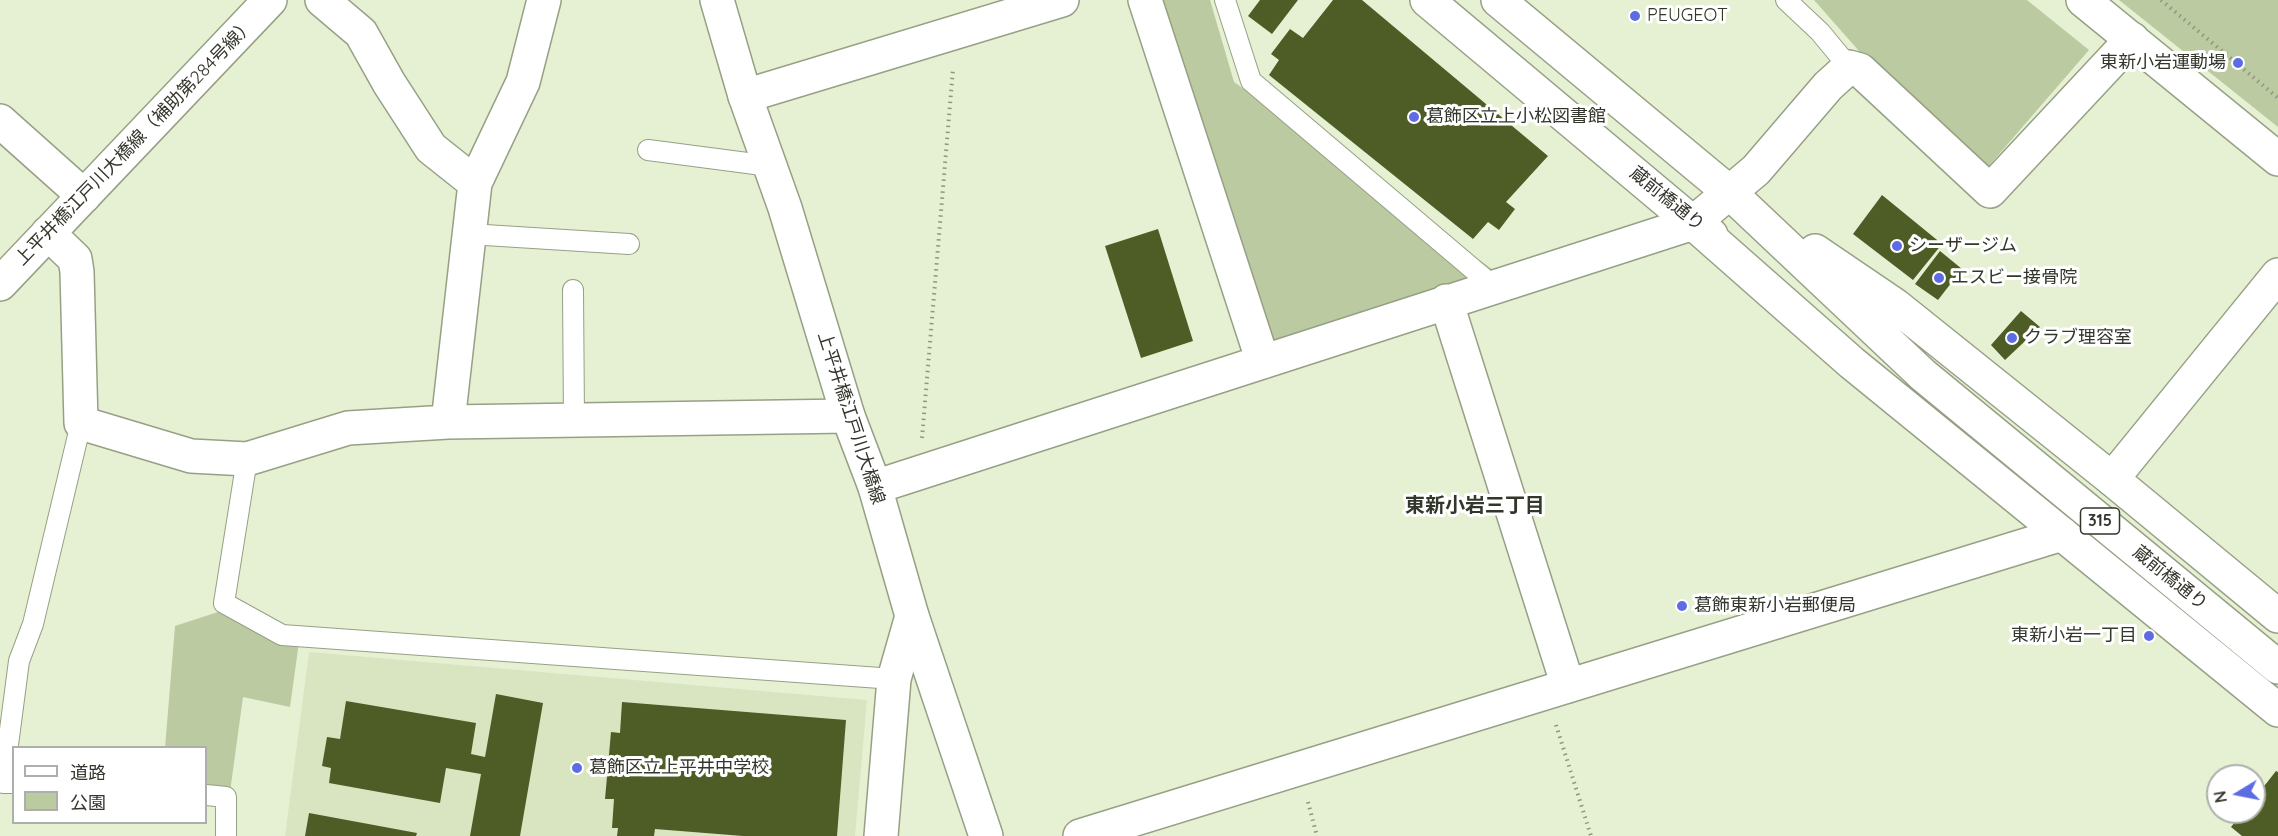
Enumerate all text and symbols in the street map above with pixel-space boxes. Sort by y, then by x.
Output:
place label: PEUGEOT [1647,5,1728,27]
marker: PEUGEOT [1628,9,1642,23]
street label: 上平井橋江戸川大橋線（補助第284号線） [11,14,259,270]
place label: 東新小岩運動場 [2100,52,2226,74]
marker: 東新小岩運動場 [2231,56,2245,70]
place label: 葛飾区立上小松図書館 [1426,106,1606,128]
marker: 葛飾区立上小松図書館 [1407,110,1421,124]
street label: 蔵前橋通り [1625,162,1709,236]
place label: シーザージム [1909,235,2017,257]
marker: シーザージム [1890,239,1904,253]
place label: エスビー接骨院 [1951,267,2077,289]
marker: エスビー接骨院 [1932,271,1946,285]
place label: クラブ理容室 [2024,327,2132,349]
street label: 上平井橋江戸川大橋線 [813,329,889,507]
marker: クラブ理容室 [2005,331,2019,345]
district label: 東新小岩三丁目 [1405,494,1545,518]
road number: 315 [2080,508,2120,534]
street label: 蔵前橋通り [2128,541,2212,615]
place label: 葛飾東新小岩郵便局 [1694,595,1856,617]
marker: 葛飾東新小岩郵便局 [1675,599,1689,613]
place label: 東新小岩一丁目 [2011,625,2137,647]
marker: 東新小岩一丁目 [2142,629,2156,643]
legend [12,746,207,824]
place label: 葛飾区立上平井中学校 [589,757,769,779]
text: 道路 [70,761,106,784]
marker: 葛飾区立上平井中学校 [570,761,584,775]
north arrow [2206,764,2266,824]
text: N [2209,789,2231,804]
text: 公園 [70,791,106,814]

